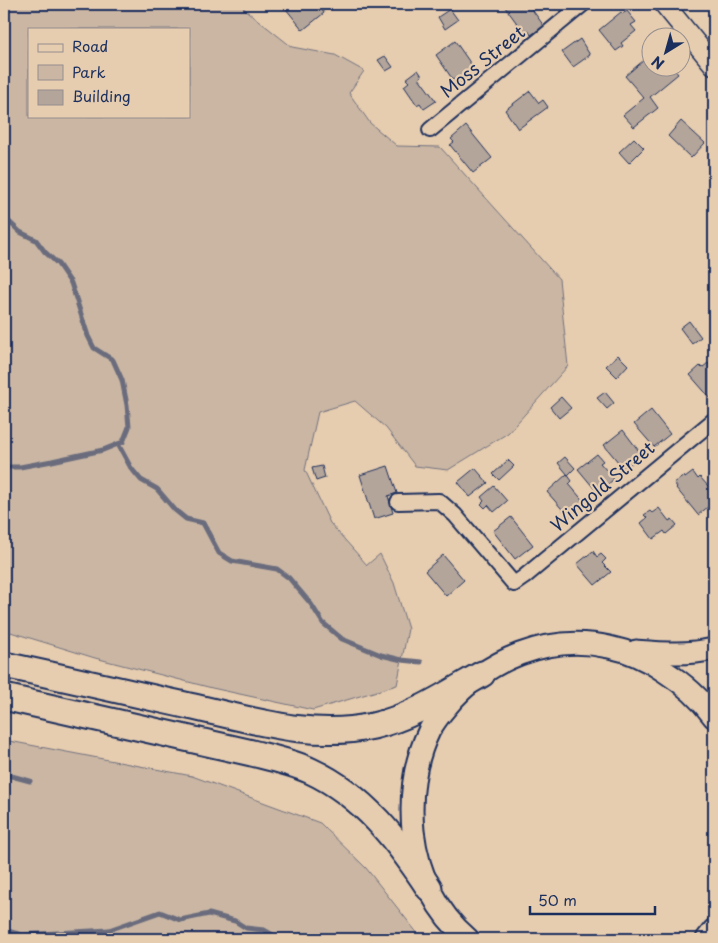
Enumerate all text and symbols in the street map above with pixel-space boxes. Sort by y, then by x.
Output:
street label: Moss Street [434,18,530,104]
legend [28,28,190,118]
north arrow [640,28,690,78]
text: Road [72,34,108,57]
text: N [647,51,669,75]
text: Park [72,60,106,83]
text: Building [72,84,131,107]
street label: Wingold Street [544,434,660,538]
scale bar [530,883,656,915]
text: 50 m [538,888,577,911]

